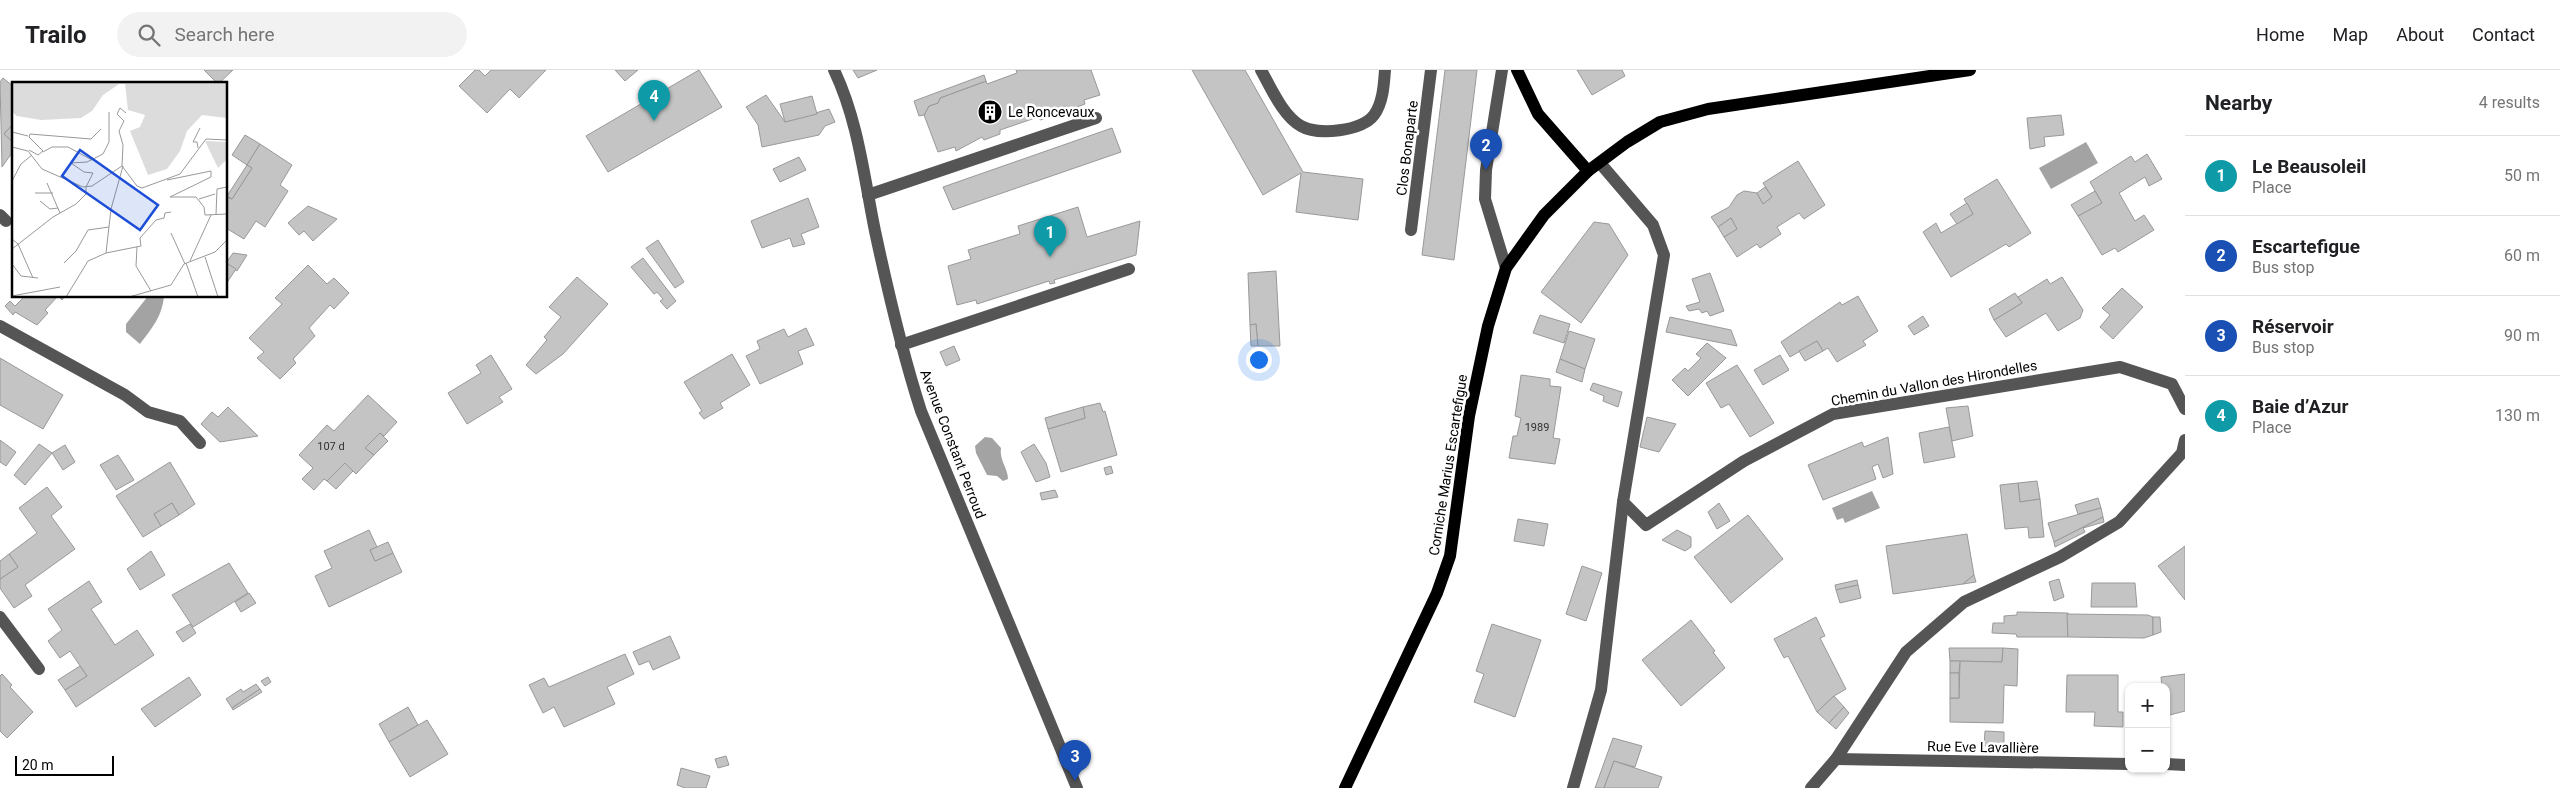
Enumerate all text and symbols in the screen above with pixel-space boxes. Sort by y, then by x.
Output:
search box [117,12,467,57]
text: Trailo [25,21,87,49]
icon: search [135,21,163,49]
text: Search here [175,23,275,46]
text: Home [2256,24,2305,45]
text: Map [2333,24,2368,45]
text: About [2396,24,2444,45]
text: Contact [2472,24,2535,45]
pin: 4 [638,80,670,121]
inset map [12,82,228,298]
text: Nearby [2205,91,2272,115]
text: 4 results [2479,93,2540,112]
building icon: Le Roncevaux [977,99,1003,125]
street label: Clos Bonaparte [1393,99,1421,197]
place label: Le Roncevaux [1008,104,1094,120]
pin: 2 [1470,129,1502,170]
text: Le Beausoleil [2252,155,2366,178]
text: 1 [2216,166,2226,185]
text: 50 m [2504,166,2540,185]
text: Place [2252,178,2292,197]
pin: 1 [1034,216,1066,257]
text: Escartefigue [2252,235,2360,258]
text: 2 [2216,246,2226,265]
text: 60 m [2504,246,2540,265]
text: Bus stop [2252,258,2314,277]
text: Réservoir [2252,315,2334,338]
text: 3 [2216,326,2226,345]
text: 90 m [2504,326,2540,345]
text: Bus stop [2252,338,2314,357]
your location [1246,347,1272,373]
street label: Chemin du Vallon des Hirondelles [1830,357,2038,409]
street label: Avenue Constant Perroud [917,367,989,521]
street label: Corniche Marius Escartefigue [1426,373,1470,557]
text: Baie d’Azur [2252,395,2348,418]
text: 4 [2216,406,2226,425]
text: 130 m [2495,406,2540,425]
text: Place [2252,418,2292,437]
house number: 1989 [1525,421,1549,434]
house number: 107 d [317,440,345,453]
map controls [2125,683,2170,773]
button: + [2125,683,2170,728]
button: − [2125,728,2170,773]
street label: Rue Eve Lavallière [1927,738,2039,756]
pin: 3 [1059,740,1091,781]
scale bar [15,753,114,776]
text: 20 m [22,757,54,773]

